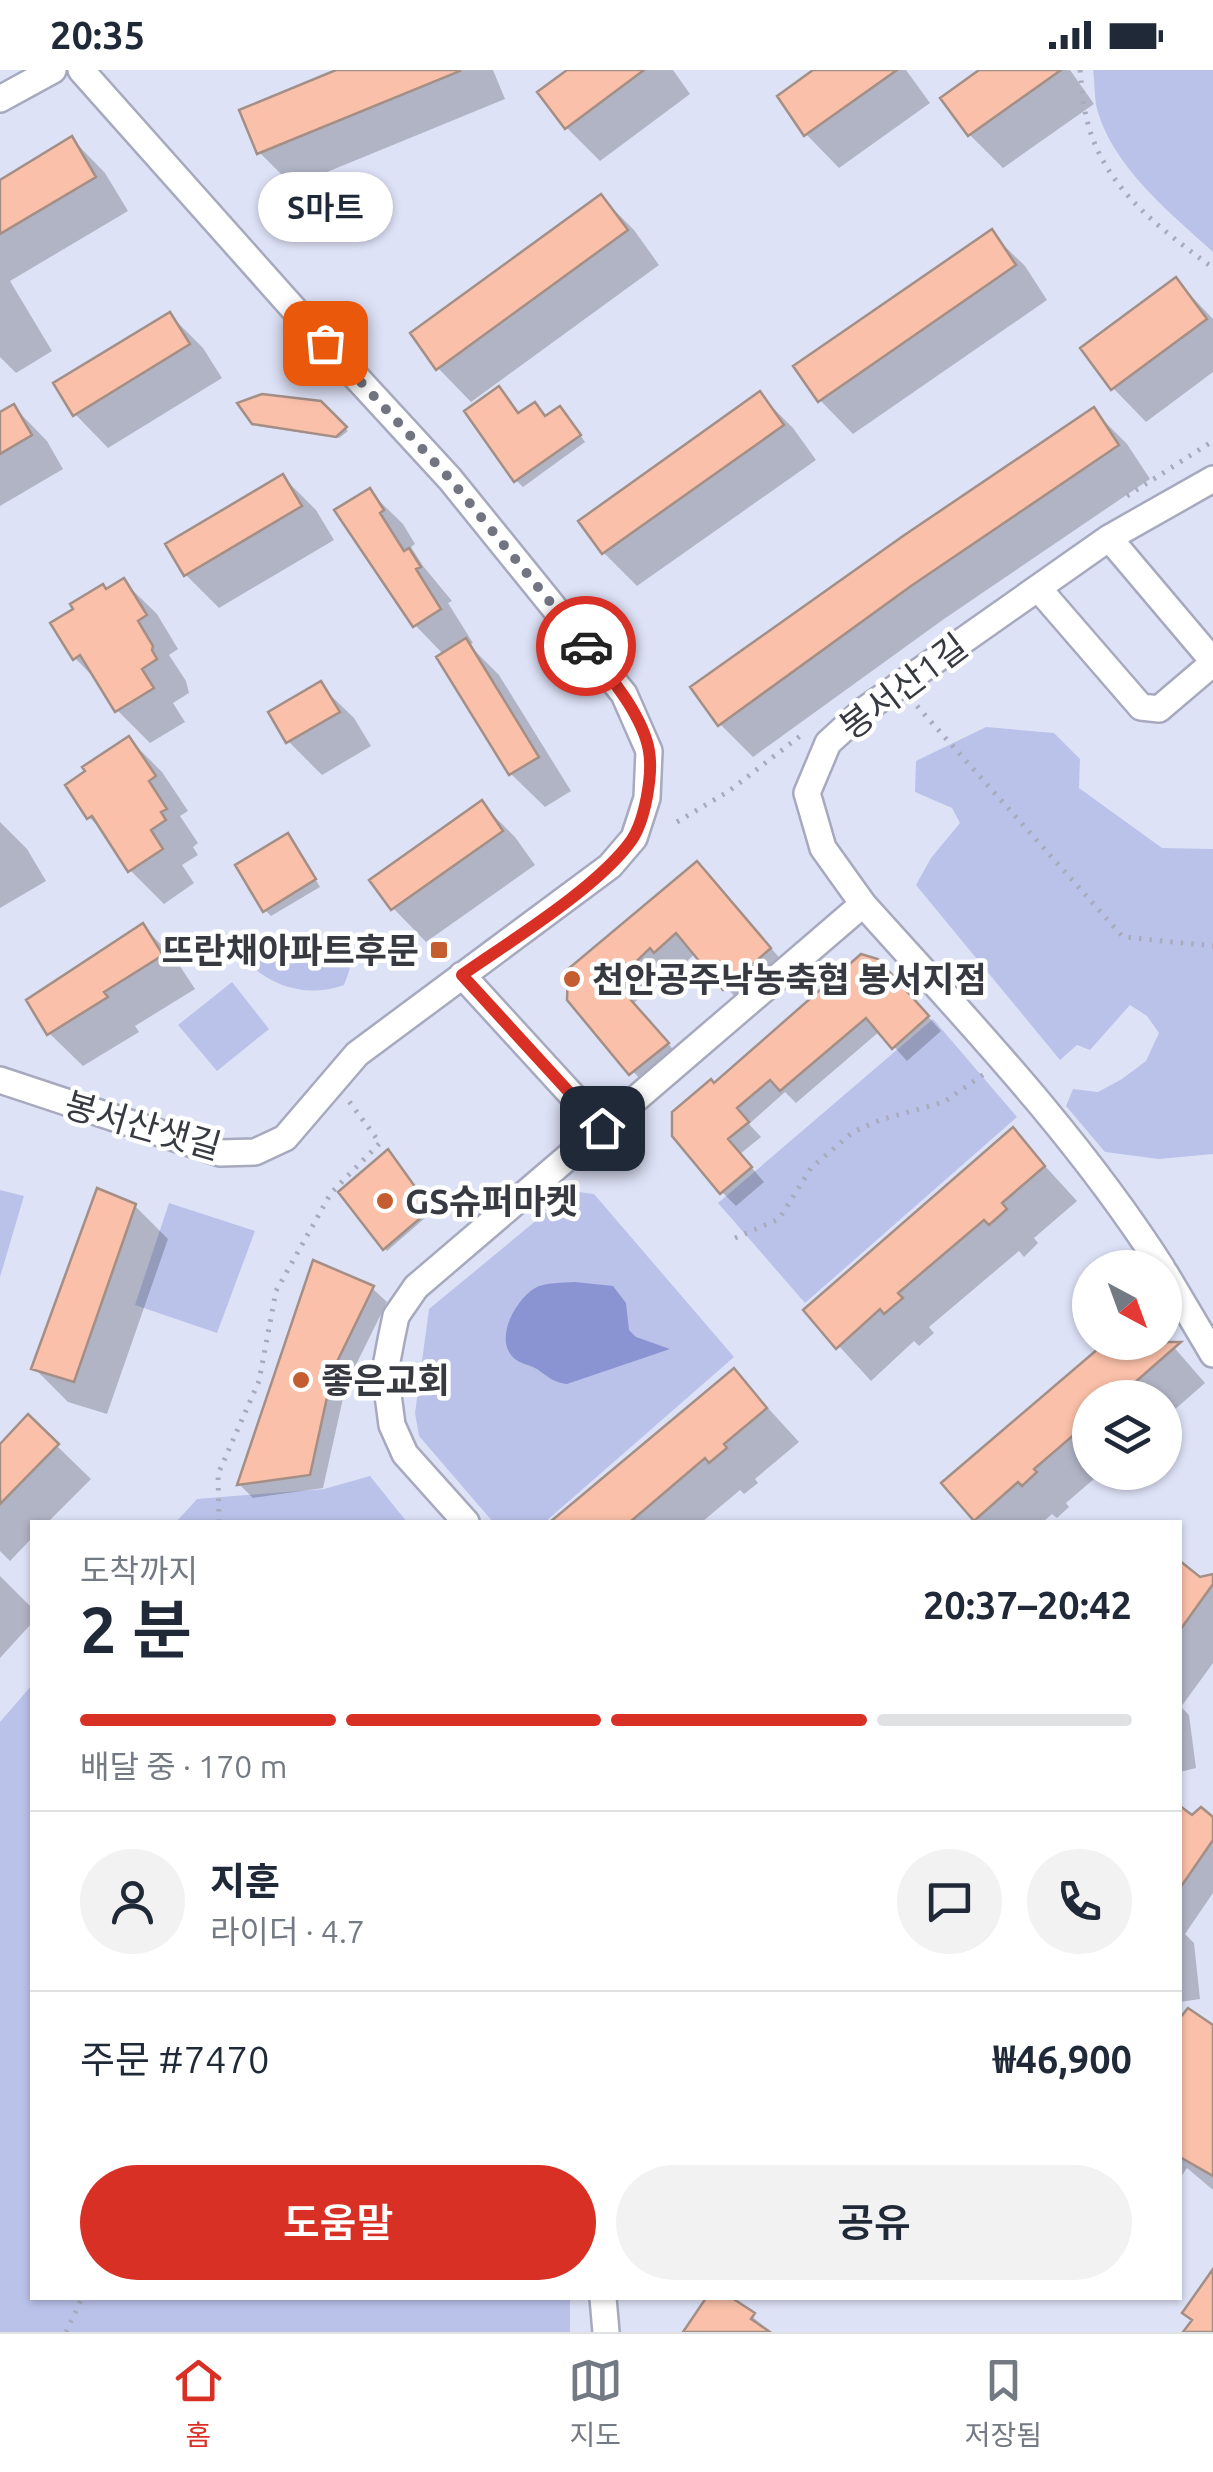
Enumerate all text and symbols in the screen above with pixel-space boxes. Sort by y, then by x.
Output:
text: 20:35 [50,14,145,56]
callout: S마트 [258,173,392,243]
text: S마트 [287,189,364,225]
pin [283,301,368,386]
icon: bag [298,316,353,371]
courier [536,596,636,696]
icon: car [559,619,614,674]
street label: 봉서산1길 [832,625,974,747]
place label: 뜨란채아파트후문 [161,930,419,970]
marker: 뜨란채아파트후문 [428,939,450,961]
place label: 천안공주낙농축협 봉서지점 [592,959,987,999]
marker: 천안공주낙농축협 봉서지점 [561,968,583,990]
street label: 봉서산샛길 [60,1084,226,1166]
pin [560,1086,645,1171]
icon: home [575,1101,630,1156]
place label: GS슈퍼마켓 [405,1181,578,1221]
marker: GS슈퍼마켓 [374,1190,396,1212]
north arrow [1072,1250,1182,1360]
map controls [1072,1250,1182,1490]
place label: 좋은교회 [321,1360,450,1400]
marker: 좋은교회 [290,1369,312,1391]
button: layers [1072,1380,1182,1490]
text: 도착까지 [80,1552,198,1588]
text: 20:37–20:42 [923,1584,1132,1626]
text: 2 분 [80,1592,192,1665]
text: 배달 중 · 170 m [80,1748,287,1784]
button: person [80,1849,185,1954]
button: chat [897,1849,1002,1954]
button: phone [1027,1849,1132,1954]
text: 지훈 [210,1860,280,1902]
text: 라이더 · 4.7 [210,1913,365,1949]
text: 주문 #7470 [80,2038,269,2080]
text: ₩46,900 [993,2038,1132,2080]
button: 도움말 [80,2165,596,2280]
button: 공유 [616,2165,1132,2280]
tab: 홈 [171,2353,226,2453]
tab: 지도 [568,2353,623,2453]
tab: 저장됨 [965,2353,1042,2453]

